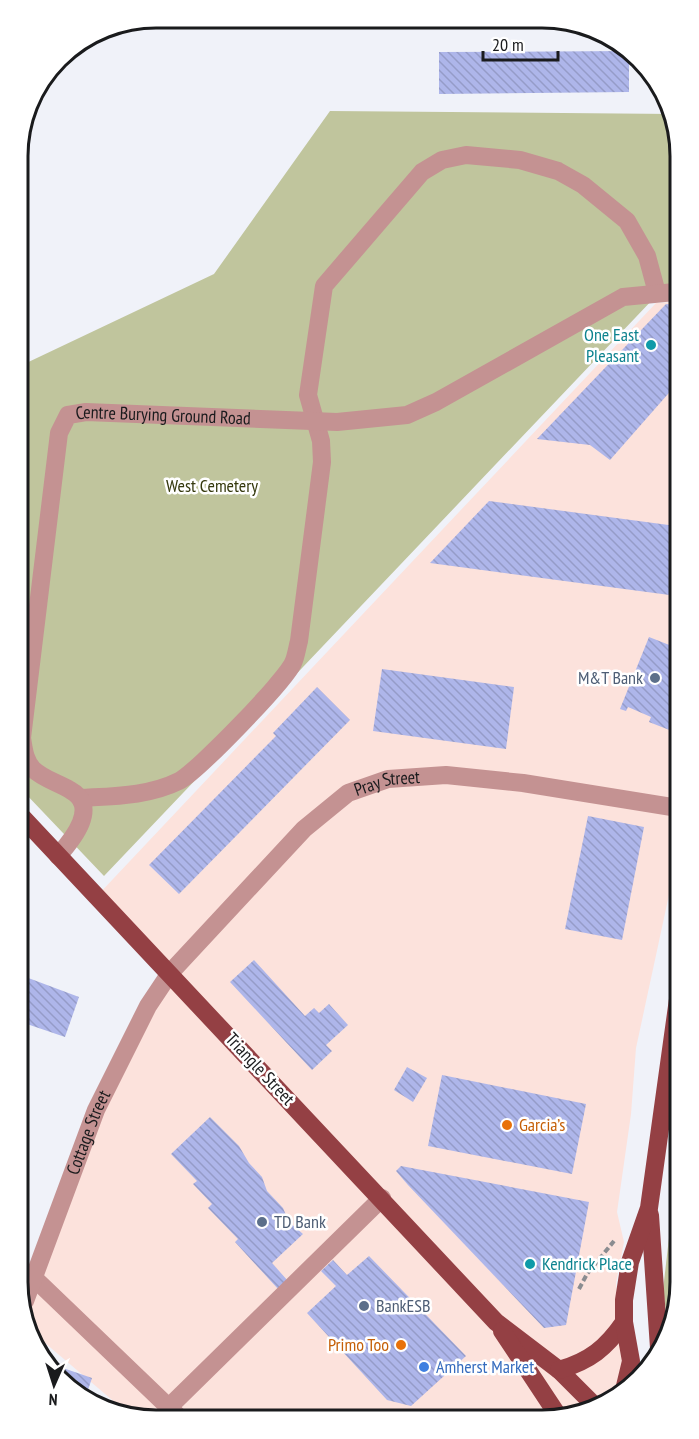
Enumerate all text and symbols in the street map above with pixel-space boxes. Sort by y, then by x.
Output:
scale bar [483,24,558,62]
text: 20 m [492,33,524,56]
place label: One East Pleasant [584,323,639,367]
marker: One East Pleasant [644,338,658,352]
street label: Centre Burying Ground Road [74,400,251,430]
park label: West Cemetery [166,474,258,497]
place label: M&T Bank [578,666,643,689]
marker: M&T Bank [648,671,662,685]
street label: Pray Street [351,765,421,801]
street label: Triangle Street [221,1028,300,1110]
street label: Cottage Street [61,1086,115,1178]
place label: Garcia’s [519,1113,565,1136]
marker: Garcia’s [500,1118,514,1132]
place label: TD Bank [274,1210,326,1233]
marker: TD Bank [255,1215,269,1229]
place label: Kendrick Place [542,1252,632,1275]
marker: Kendrick Place [523,1257,537,1271]
place label: BankESB [376,1294,430,1317]
marker: BankESB [357,1299,371,1313]
place label: Primo Too [328,1333,389,1356]
marker: Primo Too [394,1338,408,1352]
north arrow [24,1355,84,1415]
place label: Amherst Market [436,1355,534,1378]
marker: Amherst Market [417,1360,431,1374]
text: N [48,1390,58,1410]

